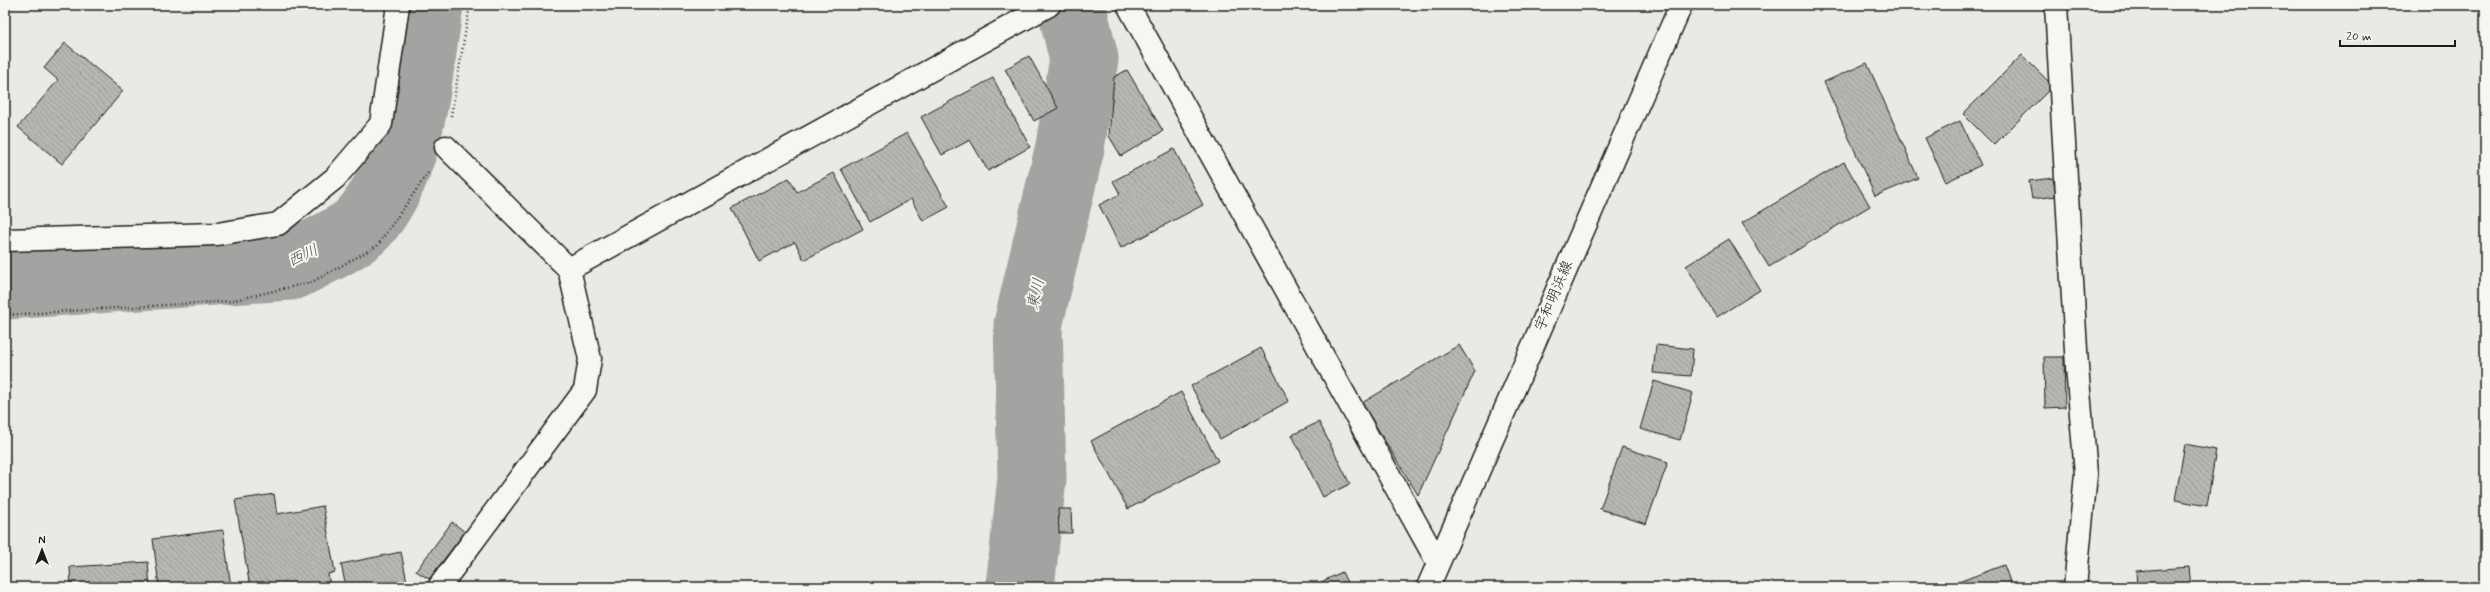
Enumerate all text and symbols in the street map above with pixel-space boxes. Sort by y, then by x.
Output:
scale bar [2340,22,2455,48]
text: 20 m [2346,29,2372,45]
water label: 西川 [284,240,322,272]
street label: 宇和明浜線 [1530,258,1578,334]
water label: 東川 [1022,276,1050,312]
north arrow [22,530,62,570]
text: N [38,534,46,548]

